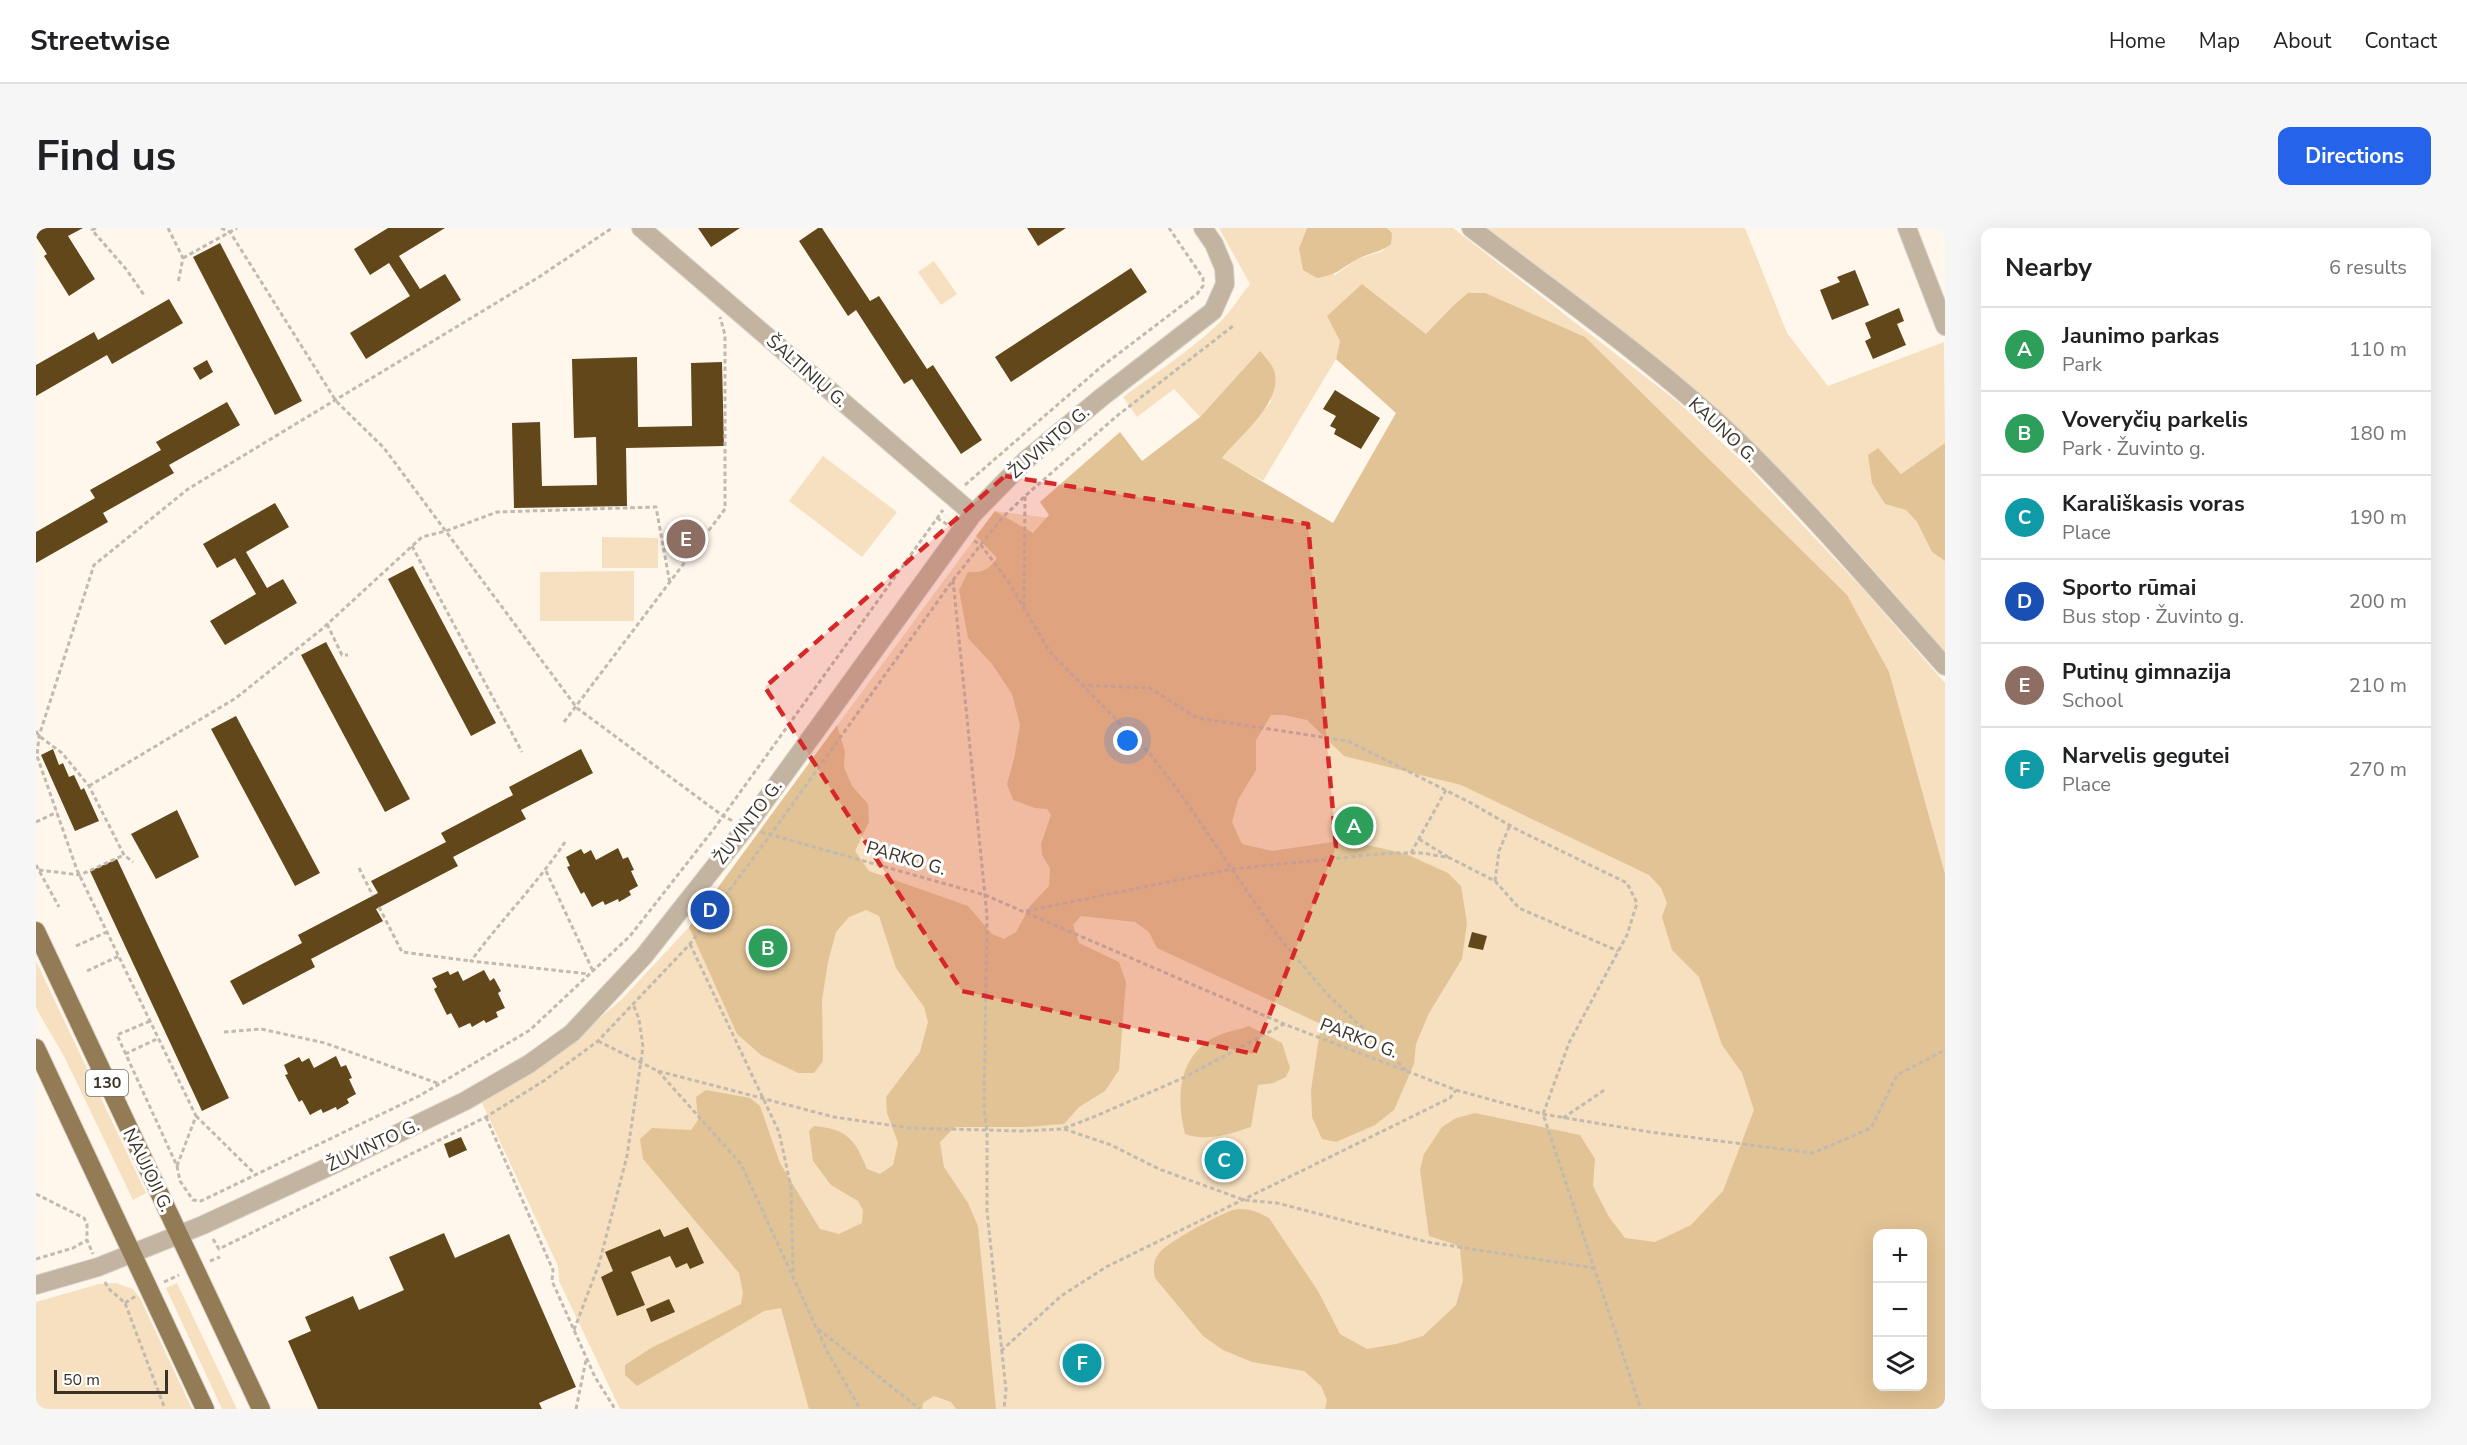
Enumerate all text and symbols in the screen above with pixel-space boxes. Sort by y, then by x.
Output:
text: Streetwise [30,22,170,60]
text: Home [2109,27,2166,55]
text: Map [2199,27,2240,55]
text: About [2273,27,2331,55]
text: Contact [2364,27,2437,55]
button: Directions [2278,127,2431,185]
text: Find us [36,128,176,185]
text: Nearby [2005,250,2092,285]
text: 6 results [2329,254,2407,281]
text: Jaunimo parkas [2062,321,2219,351]
street label: ŠALTINIŲ G. [761,329,853,413]
text: A [2017,336,2032,363]
text: 110 m [2349,336,2407,363]
text: Park [2062,351,2102,378]
street label: KAUNO G. [1683,392,1763,468]
street label: ŽUVINTO G. [1004,400,1094,484]
text: Voveryčių parkelis [2062,405,2248,435]
text: B [2018,420,2031,447]
text: 180 m [2349,420,2407,447]
text: Park · Žuvinto g. [2062,435,2205,462]
text: Karališkasis voras [2062,489,2245,519]
text: C [2018,504,2031,531]
text: 190 m [2349,504,2407,531]
pin: E [666,516,706,562]
text: Place [2062,519,2111,546]
text: Sporto rūmai [2062,573,2196,603]
text: D [2017,588,2032,615]
text: 200 m [2349,588,2407,615]
text: Bus stop · Žuvinto g. [2062,603,2244,630]
text: Putinų gimnazija [2062,657,2231,687]
text: E [2019,672,2030,699]
text: 210 m [2349,672,2407,699]
text: School [2062,687,2123,714]
your location [1113,726,1142,755]
text: Narvelis gegutei [2062,741,2230,771]
text: F [2019,756,2030,783]
text: 270 m [2349,756,2407,783]
text: Place [2062,771,2111,798]
street label: ŽUVINTO G. [708,775,788,869]
pin: A [1334,804,1374,848]
street label: PARKO G. [863,835,949,881]
pin: D [690,888,730,932]
pin: B [748,926,788,970]
street label: PARKO G. [1317,1012,1401,1064]
road number: 130 [86,1070,128,1096]
street label: ŽUVINTO G. [323,1113,423,1177]
street label: NAUJOJI G. [117,1124,179,1216]
pin: C [1204,1138,1244,1182]
map controls [1873,1229,1927,1391]
button: + [1873,1229,1927,1283]
button: − [1873,1283,1927,1337]
button: layers [1873,1337,1927,1391]
pin: F [1062,1340,1102,1386]
scale bar [54,1367,168,1394]
text: 50 m [63,1369,100,1391]

